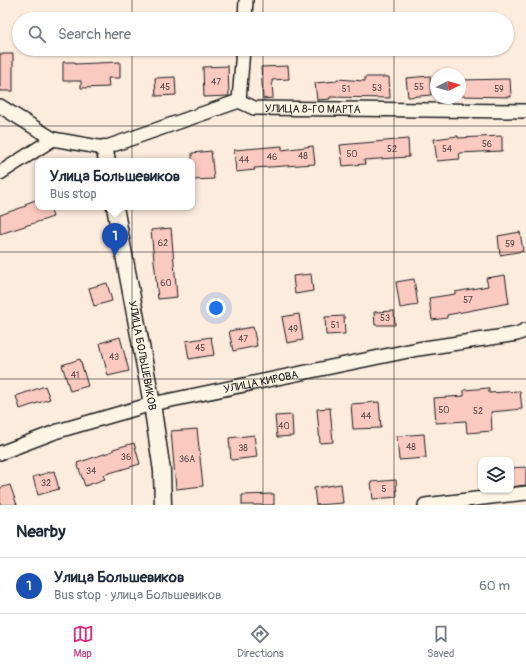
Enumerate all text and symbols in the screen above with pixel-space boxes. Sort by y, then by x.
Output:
search box [12,12,514,56]
icon: search [26,23,48,45]
text: Search here [58,25,131,44]
north arrow [430,68,466,104]
house number: 47 [211,77,221,88]
house number: 45 [160,82,170,93]
house number: 55 [414,82,424,93]
house number: 53 [372,83,382,94]
house number: 51 [342,84,350,95]
house number: 59 [494,84,504,95]
street label: УЛИЦА 8-ГО МАРТА [265,102,361,116]
house number: 56 [482,139,492,150]
house number: 52 [387,144,397,155]
house number: 54 [442,144,453,155]
house number: 50 [346,149,358,160]
house number: 48 [298,151,308,162]
house number: 46 [267,152,277,163]
house number: 44 [239,155,250,166]
popup [35,158,195,210]
text: Улица Большевиков [50,167,180,186]
text: Bus stop [50,186,97,202]
pin: 1 [102,223,128,256]
house number: 62 [158,238,168,249]
house number: 59 [505,239,515,250]
house number: 60 [160,278,172,289]
house number: 57 [463,295,473,306]
your location [206,298,226,318]
street label: УЛИЦА БОЛЬШЕВИКОВ [126,300,159,411]
house number: 53 [380,313,390,324]
house number: 51 [331,320,339,331]
house number: 49 [288,324,298,335]
house number: 47 [238,334,248,345]
house number: 45 [195,343,205,354]
house number: 43 [109,352,119,363]
street label: УЛИЦА КИРОВА [222,368,299,396]
house number: 41 [71,370,79,381]
house number: 50 [438,405,450,416]
house number: 52 [473,406,483,417]
house number: 44 [361,411,372,422]
house number: 40 [278,421,290,432]
house number: 48 [406,442,416,453]
house number: 38 [238,443,248,454]
house number: 36 [121,452,131,463]
house number: 36А [179,454,195,465]
map controls [478,457,514,493]
button: layers [478,457,514,493]
house number: 34 [86,466,97,477]
house number: 32 [41,478,51,489]
house number: 5 [382,484,387,495]
text: Nearby [16,521,65,542]
text: Улица Большевиков [54,568,184,587]
text: 1 [26,578,32,594]
text: 60 m [479,578,510,594]
text: Bus stop · улица Большевиков [54,587,221,603]
tab: Map [72,623,94,660]
tab: Directions [237,623,284,660]
tab: Saved [427,623,454,660]

